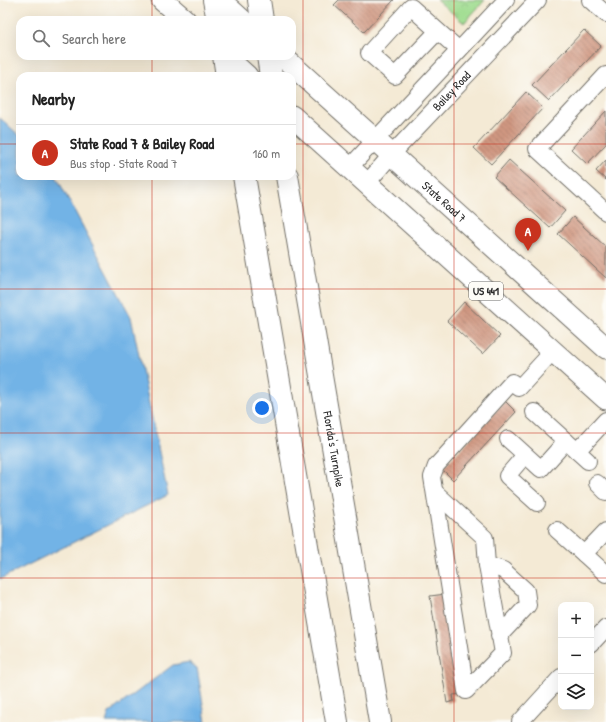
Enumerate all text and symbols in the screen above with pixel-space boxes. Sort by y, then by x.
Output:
search box [16,16,296,60]
icon: search [30,27,52,49]
text: Search here [62,28,126,49]
street label: Bailey Road [428,67,475,114]
text: Nearby [32,87,75,110]
text: State Road 7 & Bailey Road [70,133,214,154]
text: A [42,144,48,162]
text: 160 m [252,144,280,162]
text: Bus stop · State Road 7 [70,154,178,172]
street label: State Road 7 [418,177,470,226]
pin: A [515,218,541,251]
road number: US 441 [469,282,503,300]
your location [252,398,272,418]
street label: Florida's Turnpike [319,409,349,488]
map controls [558,602,594,710]
button: + [558,602,594,638]
button: − [558,638,594,674]
button: layers [558,674,594,710]

